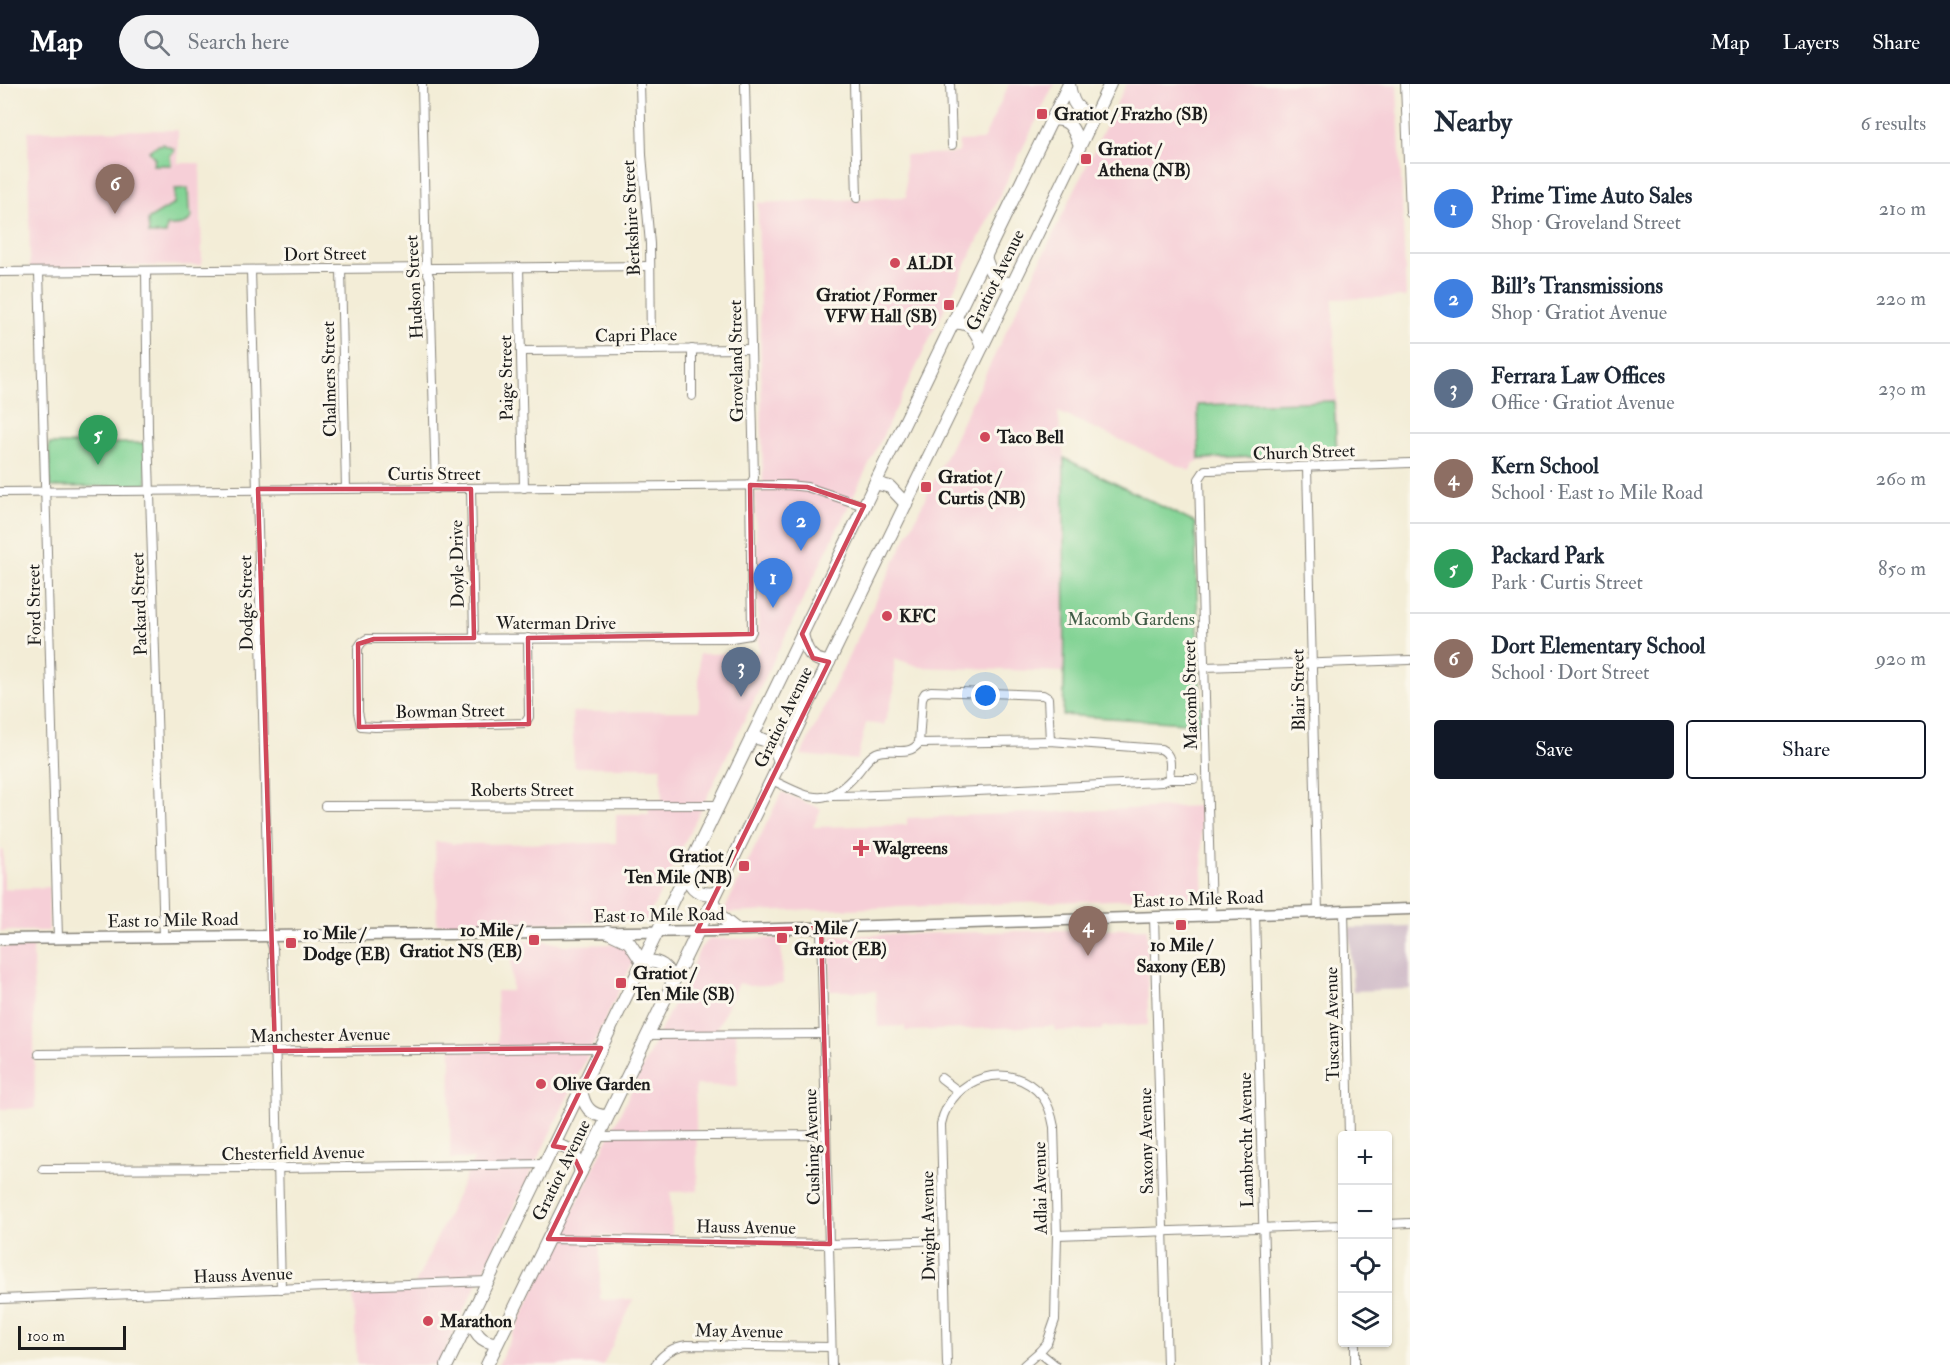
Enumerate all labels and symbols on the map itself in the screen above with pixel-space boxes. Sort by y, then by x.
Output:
place label: Gratiot / Frazho (SB) [1054,103,1208,126]
marker: Gratiot / Frazho (SB) [1035,107,1049,121]
place label: Gratiot / Athena (NB) [1097,138,1191,182]
marker: Gratiot / Athena (NB) [1079,152,1093,166]
street label: Berkshire Street [617,159,646,277]
pin: 6 [96,164,134,214]
street label: Gratiot Avenue [961,225,1030,335]
street label: Hudson Street [400,234,429,340]
street label: Dort Street [283,242,367,267]
place label: ALDI [906,252,953,275]
marker: ALDI [888,256,902,270]
place label: Gratiot / Former VFW Hall (SB) [816,284,937,328]
marker: Gratiot / Former VFW Hall (SB) [942,298,956,312]
street label: Groveland Street [724,299,749,423]
street label: Chalmers Street [317,321,342,437]
street label: Capri Place [595,323,678,348]
street label: Paige Street [494,335,519,421]
pin: 5 [78,416,118,465]
place label: Taco Bell [996,426,1064,449]
marker: Taco Bell [978,430,992,444]
street label: Church Street [1252,439,1356,466]
street label: Curtis Street [387,463,481,486]
place label: Gratiot / Curtis (NB) [938,466,1026,510]
marker: Gratiot / Curtis (NB) [919,480,933,494]
pin: 2 [782,502,820,551]
street label: Doyle Drive [445,519,470,608]
street label: Packard Street [126,552,153,656]
street label: Dodge Street [234,555,259,651]
pin: 1 [754,558,792,608]
street label: Ford Street [22,564,47,646]
place label: KFC [899,605,936,628]
park label: Macomb Gardens [1067,608,1195,631]
marker: KFC [880,609,894,623]
street label: Waterman Drive [495,612,616,635]
street label: Macomb Street [1178,639,1203,750]
pin: 3 [722,648,760,697]
street label: Blair Street [1286,648,1311,731]
street label: Gratiot Avenue [749,662,818,772]
your location [971,681,1000,710]
street label: Bowman Street [395,699,505,724]
street label: Roberts Street [470,779,574,802]
place label: Walgreens [872,837,948,860]
marker: Walgreens [854,841,868,855]
place label: Gratiot / Ten Mile (NB) [624,845,734,889]
marker: Gratiot / Ten Mile (NB) [737,859,751,873]
street label: East 10 Mile Road [1132,886,1264,913]
street label: East 10 Mile Road [593,903,725,928]
pin: 4 [1068,906,1108,956]
street label: East 10 Mile Road [107,908,239,933]
place label: 10 Mile / Gratiot (EB) [794,917,887,961]
marker: 10 Mile / Saxony (EB) [1174,918,1188,932]
place label: 10 Mile / Gratiot NS (EB) [399,919,524,963]
place label: 10 Mile / Dodge (EB) [303,922,390,966]
marker: 10 Mile / Gratiot (EB) [775,931,789,945]
marker: 10 Mile / Gratiot NS (EB) [527,933,541,947]
place label: 10 Mile / Saxony (EB) [1136,934,1226,978]
marker: 10 Mile / Dodge (EB) [284,936,298,950]
place label: Gratiot / Ten Mile (SB) [632,962,735,1006]
street label: Tuscany Avenue [1320,966,1345,1081]
marker: Gratiot / Ten Mile (SB) [614,976,628,990]
street label: Manchester Avenue [250,1023,391,1048]
street label: Lambrecht Avenue [1234,1072,1259,1208]
place label: Olive Garden [553,1073,651,1096]
marker: Olive Garden [534,1077,548,1091]
street label: Saxony Avenue [1134,1087,1159,1195]
street label: Cushing Avenue [799,1088,826,1206]
street label: Gratiot Avenue [527,1115,596,1225]
street label: Chesterfield Avenue [221,1141,365,1166]
street label: Adlai Avenue [1028,1141,1053,1236]
street label: Dwight Avenue [916,1170,941,1281]
street label: Hauss Avenue [696,1215,797,1240]
street label: Hauss Avenue [193,1262,294,1289]
place label: Marathon [439,1310,513,1333]
marker: Marathon [421,1314,435,1328]
street label: May Avenue [695,1319,784,1344]
scale bar [18,1323,126,1350]

